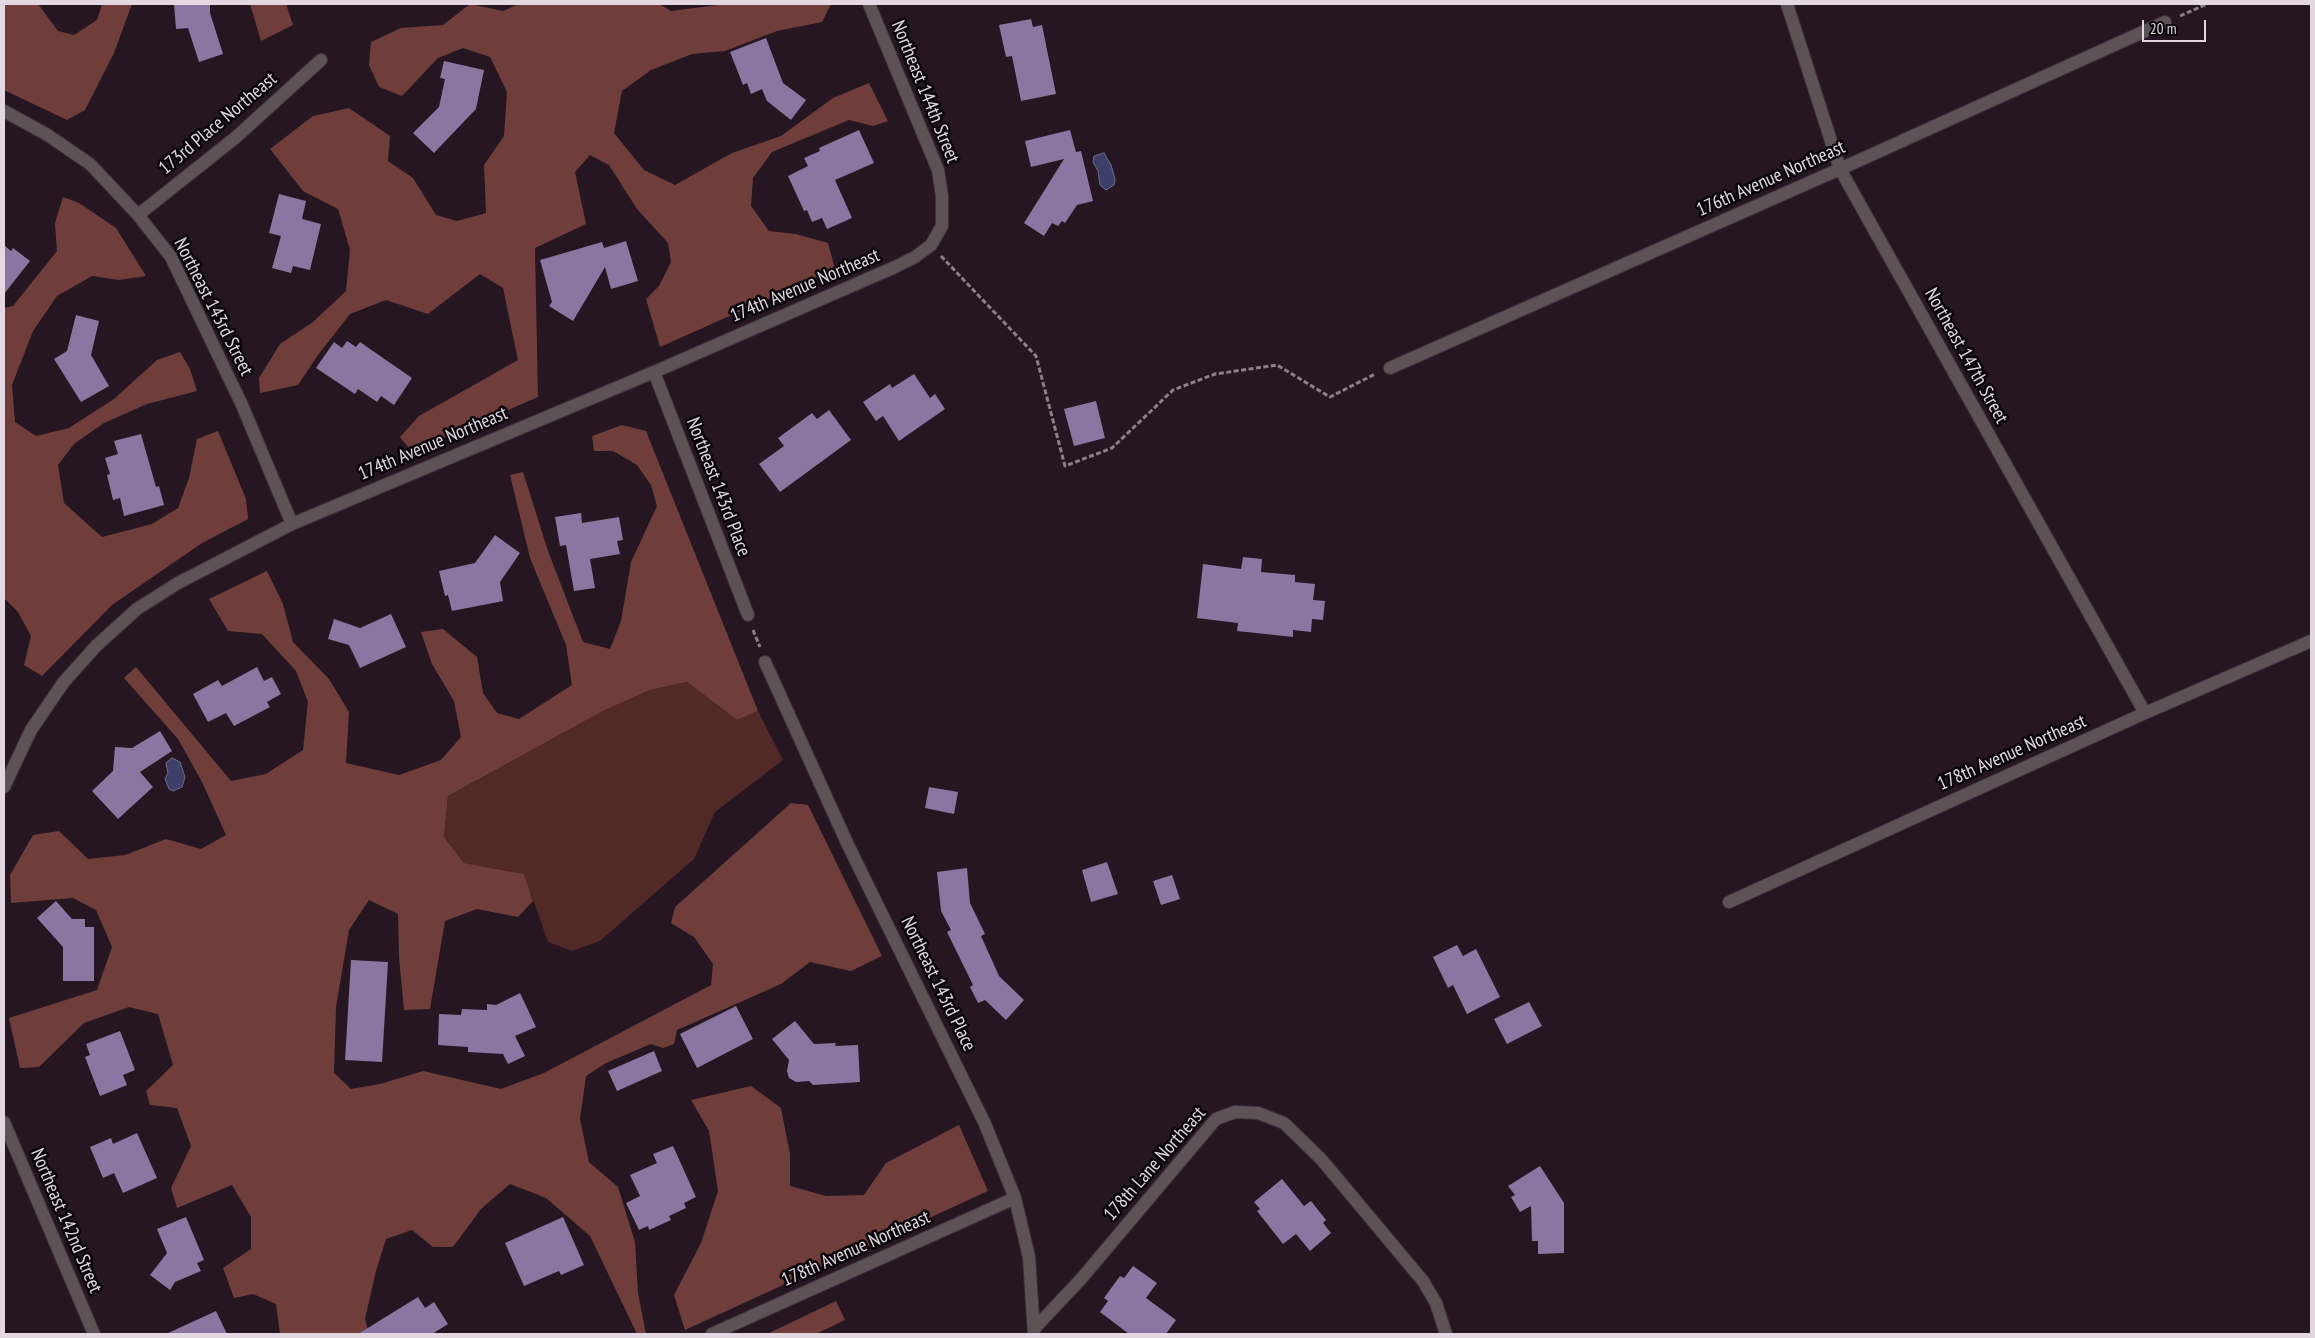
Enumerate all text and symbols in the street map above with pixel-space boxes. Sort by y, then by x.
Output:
scale bar [2145,10,2209,42]
street label: Northeast 144th Street [886,18,964,166]
text: 20 m [2150,19,2176,38]
street label: 173rd Place Northeast [154,68,282,180]
street label: 176th Avenue Northeast [1693,136,1849,222]
street label: Northeast 143rd Street [169,234,257,380]
street label: 174th Avenue Northeast [727,244,883,328]
street label: Northeast 147th Street [1919,284,2013,428]
street label: 174th Avenue Northeast [355,402,511,486]
street label: Northeast 143rd Place [681,414,755,560]
street label: 178th Avenue Northeast [1934,710,2090,796]
street label: Northeast 143rd Place [896,913,980,1055]
street label: 178th Lane Northeast [1099,1102,1211,1226]
street label: Northeast 142nd Street [25,1145,107,1297]
street label: 178th Avenue Northeast [778,1206,934,1292]

